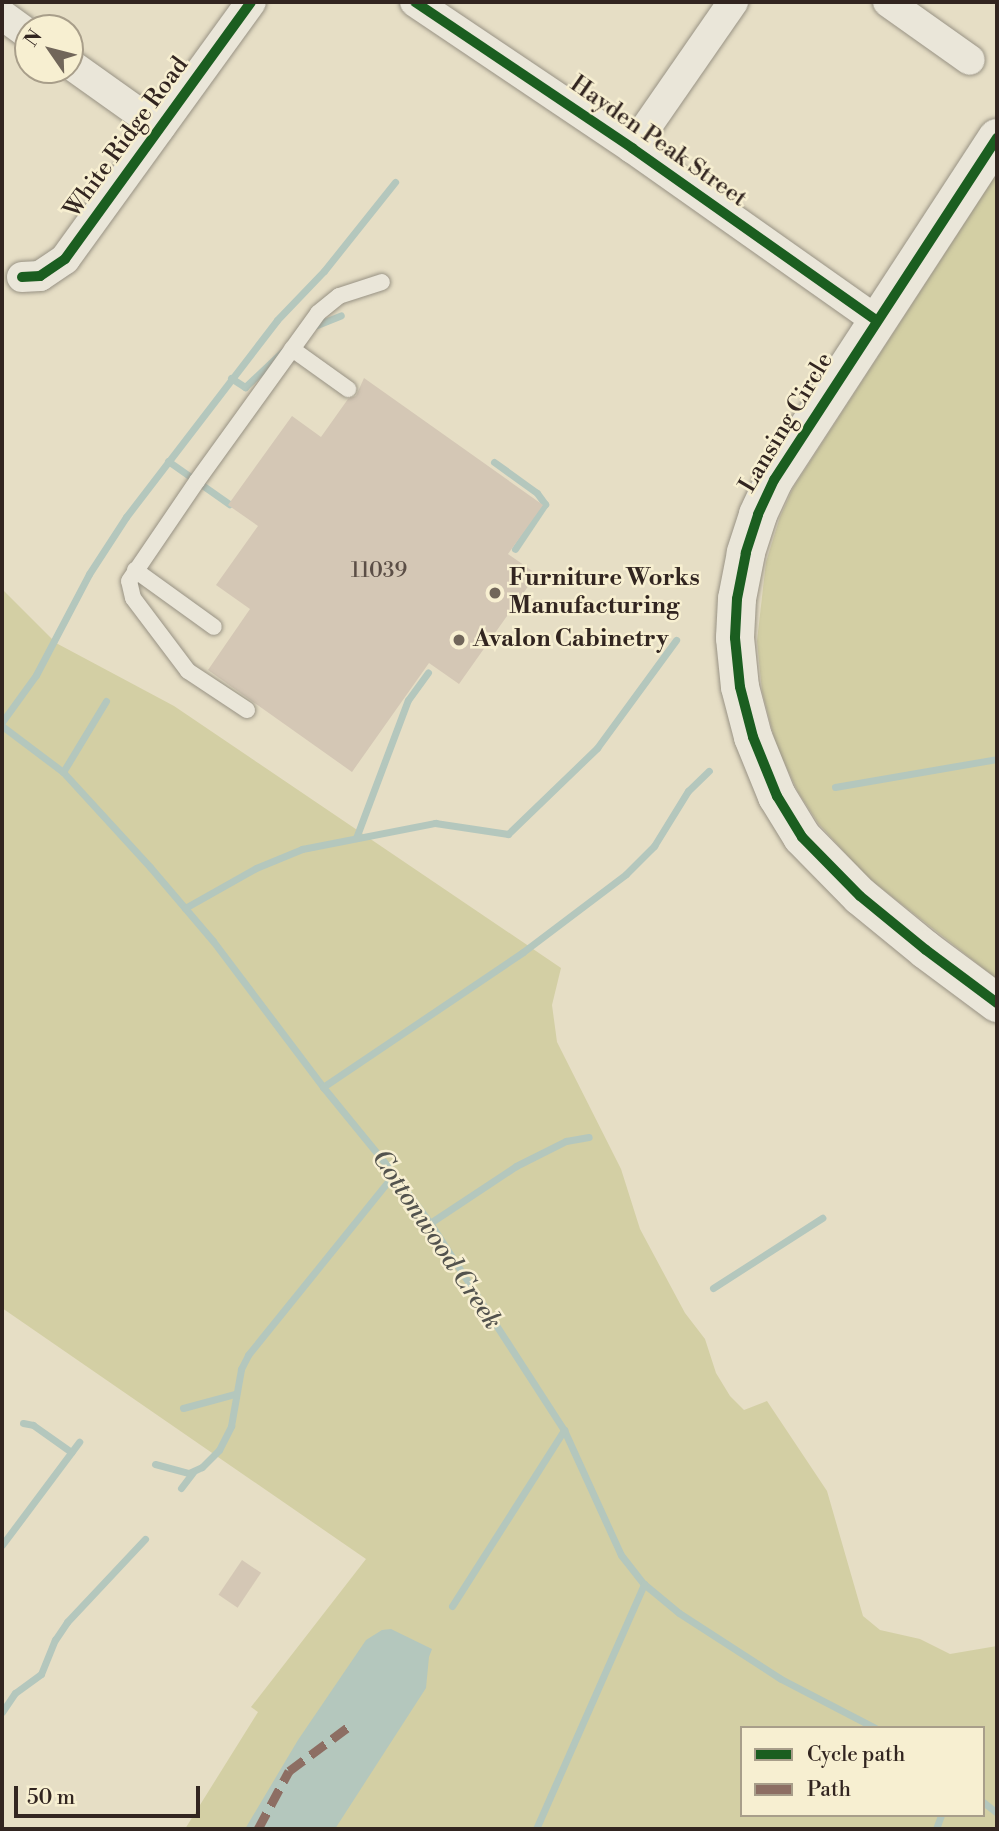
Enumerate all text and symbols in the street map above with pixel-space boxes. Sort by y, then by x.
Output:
north arrow [14,14,84,84]
text: N [19,25,48,51]
street label: White Ridge Road [59,52,195,224]
street label: Hayden Peak Street [564,70,752,214]
street label: Lansing Circle [734,348,840,498]
house number: 11039 [351,558,407,584]
place label: Furniture Works Manufacturing [509,565,700,621]
marker: Furniture Works Manufacturing [487,585,503,601]
place label: Avalon Cabinetry [473,626,669,654]
marker: Avalon Cabinetry [451,632,467,648]
water label: Cottonwood Creek [364,1144,508,1336]
legend [740,1726,985,1817]
text: Cycle path [807,1742,905,1768]
scale bar [18,1772,203,1816]
text: Path [807,1777,851,1803]
text: 50 m [27,1785,75,1811]

